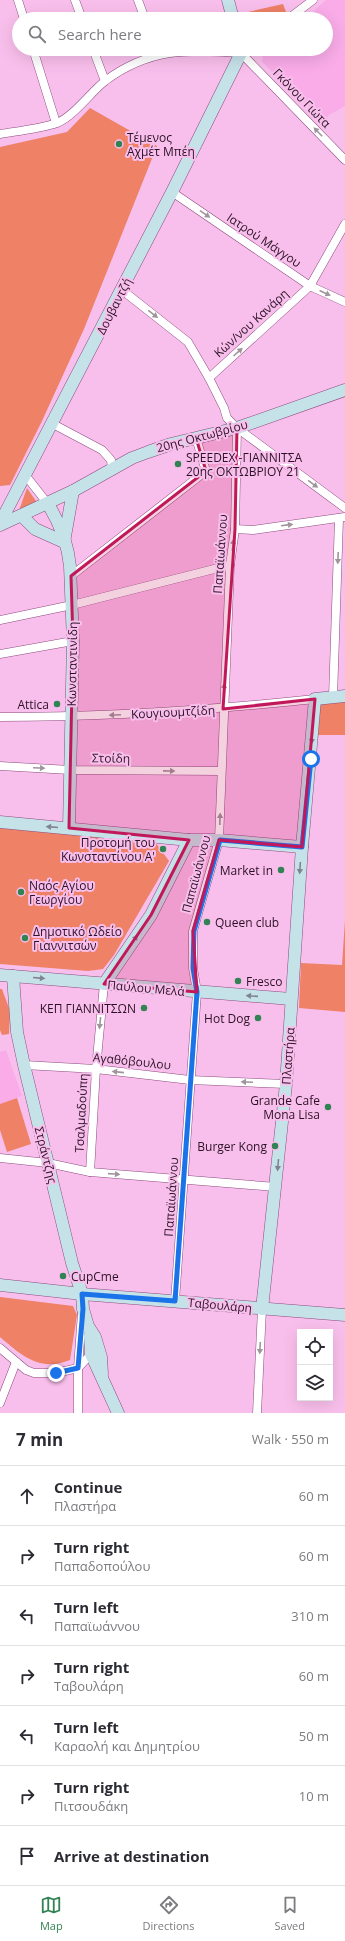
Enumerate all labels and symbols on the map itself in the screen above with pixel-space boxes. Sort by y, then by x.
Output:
street label: Γκόνου Γιώτα [269,65,335,132]
one-way arrow [313,127,323,137]
place label: Τέμενος Αχμέτ Μπέη [127,129,195,160]
marker: Τέμενος Αχμέτ Μπέη [114,139,124,149]
street label: Ιατρού Μάγγου [224,209,304,271]
one-way arrow [199,210,210,218]
street label: Δουβαντζή [92,275,136,337]
street label: Κών/νου Κανάρη [210,285,292,361]
one-way arrow [319,290,331,296]
one-way arrow [148,310,158,318]
one-way arrow [233,348,242,357]
street label: 20ης Οκτωβρίου [154,416,250,456]
place label: SPEEDEX -ΓΙΑΝΝΙΤΣΑ 20ης ΟΚΤΩΒΡΙΟΥ 21 [186,449,302,480]
marker: SPEEDEX -ΓΙΑΝΝΙΤΣΑ 20ης ΟΚΤΩΒΡΙΟΥ 21 [173,459,183,469]
one-way arrow [308,480,319,489]
street label: Παπαϊωάννου [209,514,231,594]
one-way arrow [281,522,293,529]
one-way arrow [229,539,236,551]
one-way arrow [334,552,341,564]
street label: Κωνσταντινίδη [63,621,81,707]
one-way arrow [221,683,228,695]
place label: Attica [17,696,49,713]
marker: Attica [52,699,62,709]
street label: Κουγιουμτζίδη [131,701,215,723]
one-way arrow [108,712,121,718]
one-way arrow [309,732,316,744]
street label: Στοίδη [92,749,130,767]
route start [302,750,320,768]
one-way arrow [33,765,45,772]
one-way arrow [163,768,176,774]
one-way arrow [217,812,223,825]
one-way arrow [46,823,58,830]
street label: Παπαϊωάννου [178,833,214,915]
place label: Προτομή του Κωνσταντίνου Α' [61,834,155,865]
marker: Προτομή του Κωνσταντίνου Α' [158,844,168,854]
place label: Market in [220,862,273,879]
one-way arrow [296,862,303,874]
marker: Market in [276,865,286,875]
place label: Ναός Αγίου Γεωργίου [29,877,94,908]
marker: Ναός Αγίου Γεωργίου [16,887,26,897]
place label: Queen club [215,914,279,931]
marker: Queen club [202,917,212,927]
place label: Δημοτικό Ωδείο Γιαννιτσών [33,923,122,954]
marker: Δημοτικό Ωδείο Γιαννιτσών [20,933,30,943]
one-way arrow [130,935,138,945]
place label: Fresco [246,973,283,990]
one-way arrow [33,975,45,982]
street label: Παύλου Μελά [107,976,186,1000]
marker: Fresco [233,976,243,986]
one-way arrow [246,993,258,1000]
place label: ΚΕΠ ΓΙΑΝΝΙΤΣΩΝ [40,1000,136,1017]
marker: ΚΕΠ ΓΙΑΝΝΙΤΣΩΝ [139,1003,149,1013]
place label: Hot Dog [204,1010,250,1027]
marker: Hot Dog [253,1013,263,1023]
one-way arrow [97,1017,104,1029]
street label: Πλαστήρα [278,1026,299,1085]
street label: Αγαθόβουλου [92,1048,172,1074]
one-way arrow [111,1068,124,1075]
street label: Τσαλμαδούπη [70,1073,92,1153]
one-way arrow [241,1079,253,1086]
place label: Grande Cafe Mona Lisa [250,1092,320,1123]
marker: Grande Cafe Mona Lisa [323,1102,333,1112]
street label: Στράντζης [31,1125,61,1185]
place label: Burger Kong [197,1138,267,1155]
marker: Burger Kong [270,1141,280,1151]
street label: Παπαϊωάννου [160,1157,182,1237]
one-way arrow [275,1159,282,1171]
one-way arrow [108,1170,120,1177]
place label: CupCme [71,1268,119,1285]
marker: CupCme [58,1271,68,1281]
street label: Ταβουλάρη [187,1294,253,1316]
one-way arrow [257,1342,264,1354]
route end [47,1364,65,1382]

